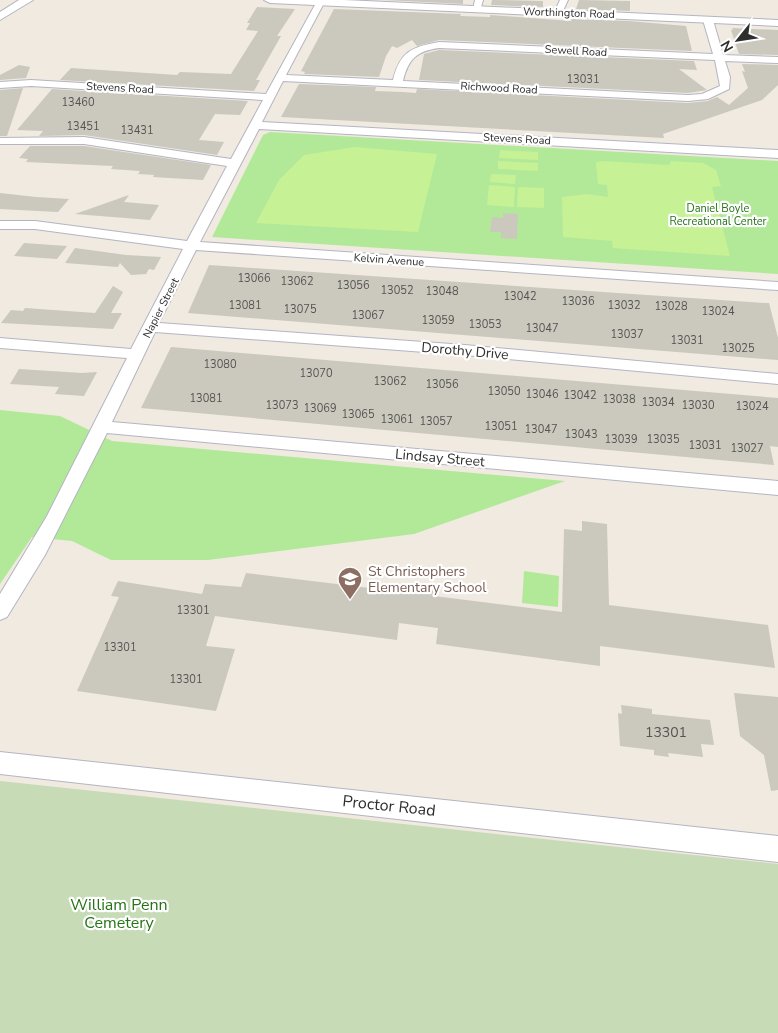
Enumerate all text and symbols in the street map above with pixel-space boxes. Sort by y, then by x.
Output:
street label: Worthington Road [523,4,615,22]
north arrow [713,15,763,65]
text: N [716,37,738,56]
street label: Sewell Road [544,42,608,60]
house number: 13031 [567,72,600,87]
street label: Richwood Road [460,78,538,98]
street label: Stevens Road [86,79,154,97]
house number: 13460 [62,95,95,110]
house number: 13451 [67,119,100,134]
house number: 13431 [121,123,154,138]
street label: Stevens Road [483,130,551,148]
park label: Daniel Boyle Recreational Center [669,201,767,229]
street label: Kelvin Avenue [353,250,425,270]
house number: 13066 [238,271,271,286]
house number: 13062 [281,274,314,289]
street label: Napier Street [139,275,183,341]
house number: 13056 [337,278,370,293]
house number: 13052 [381,283,414,298]
house number: 13048 [426,284,459,299]
house number: 13042 [504,289,537,304]
house number: 13036 [562,294,595,309]
house number: 13081 [229,298,262,313]
house number: 13032 [608,298,641,313]
house number: 13028 [655,299,688,314]
house number: 13075 [284,302,317,317]
house number: 13024 [702,304,735,319]
house number: 13067 [352,308,385,323]
house number: 13059 [422,313,455,328]
house number: 13053 [469,317,502,332]
house number: 13047 [526,321,559,336]
house number: 13037 [611,327,644,342]
house number: 13031 [671,333,704,348]
street label: Dorothy Drive [421,338,509,364]
house number: 13025 [722,341,755,356]
house number: 13080 [204,357,237,372]
house number: 13070 [300,366,333,381]
house number: 13062 [374,374,407,389]
house number: 13056 [426,377,459,392]
house number: 13050 [488,384,521,399]
house number: 13046 [526,387,559,402]
house number: 13042 [564,388,597,403]
house number: 13081 [190,391,223,406]
house number: 13038 [603,392,636,407]
house number: 13034 [642,395,675,410]
house number: 13073 [266,398,299,413]
house number: 13030 [682,398,715,413]
house number: 13024 [736,399,769,414]
house number: 13069 [304,401,337,416]
house number: 13065 [342,407,375,422]
house number: 13061 [381,412,414,427]
house number: 13057 [420,414,453,429]
house number: 13051 [485,419,518,434]
house number: 13047 [525,422,558,437]
house number: 13043 [565,427,598,442]
house number: 13039 [605,432,638,447]
house number: 13035 [647,432,680,447]
house number: 13031 [689,438,722,453]
house number: 13027 [731,441,764,456]
street label: Lindsay Street [394,445,486,471]
place label: St Christophers Elementary School [368,562,487,597]
school or university icon: St Christophers Elementary School [337,566,363,600]
house number: 13301 [177,603,210,618]
house number: 13301 [104,640,137,655]
house number: 13301 [170,672,203,687]
house number: 13301 [645,723,687,742]
street label: Proctor Road [341,790,437,822]
park label: William Penn Cemetery [70,894,168,934]

